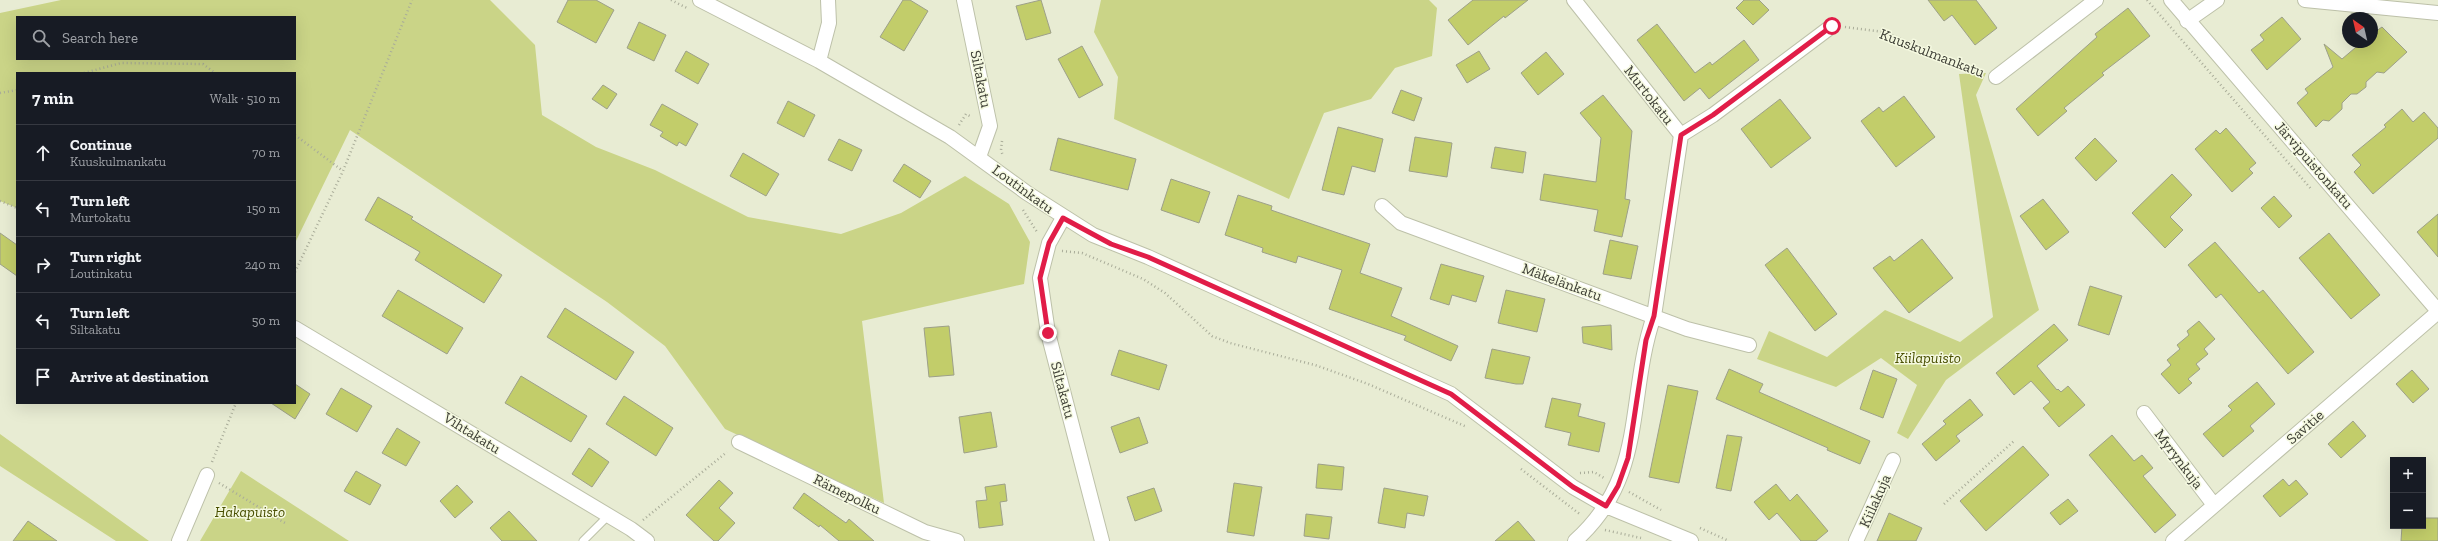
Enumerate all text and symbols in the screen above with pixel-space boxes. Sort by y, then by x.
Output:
north arrow [2342,12,2378,48]
search box [16,16,296,60]
route start [1823,17,1841,35]
street label: Kuuskulmankatu [1877,25,1988,81]
icon: search [30,27,52,49]
text: Search here [62,29,138,47]
street label: Siltakatu [967,49,995,110]
street label: Murtokatu [1620,62,1678,129]
text: 7 min [32,88,74,108]
text: Walk · 510 m [210,91,280,106]
street label: Järvipuistonkatu [2271,118,2357,213]
text: Continue [70,136,132,154]
icon: ahead [32,142,54,164]
text: 70 m [252,145,280,160]
text: Kuuskulmankatu [70,154,166,169]
street label: Loutinkatu [989,161,1058,218]
text: Turn left [70,192,130,210]
icon: left [32,198,54,220]
text: 150 m [247,201,280,216]
text: Murtokatu [70,210,131,225]
text: Turn right [70,248,141,266]
icon: right [32,254,54,276]
text: 240 m [245,257,280,272]
street label: Mäkelänkatu [1520,259,1605,305]
text: Loutinkatu [70,266,132,281]
text: Turn left [70,304,130,322]
icon: left [32,310,54,332]
text: 50 m [252,313,280,328]
text: Siltakatu [70,322,120,337]
route end [1039,324,1057,342]
park label: Kiilapuisto [1895,349,1961,367]
street label: Siltakatu [1047,360,1079,421]
icon: arrive [32,366,54,388]
text: Arrive at destination [70,368,209,386]
street label: Savitie [2283,406,2327,448]
street label: Vihtakatu [439,408,504,458]
street label: Myrynkuja [2151,426,2207,492]
map controls [2390,457,2426,529]
button: + [2390,457,2426,493]
street label: Rämepolku [810,470,884,518]
street label: Kiilakuja [1855,472,1895,530]
button: − [2390,493,2426,529]
park label: Hakapuisto [215,503,285,521]

